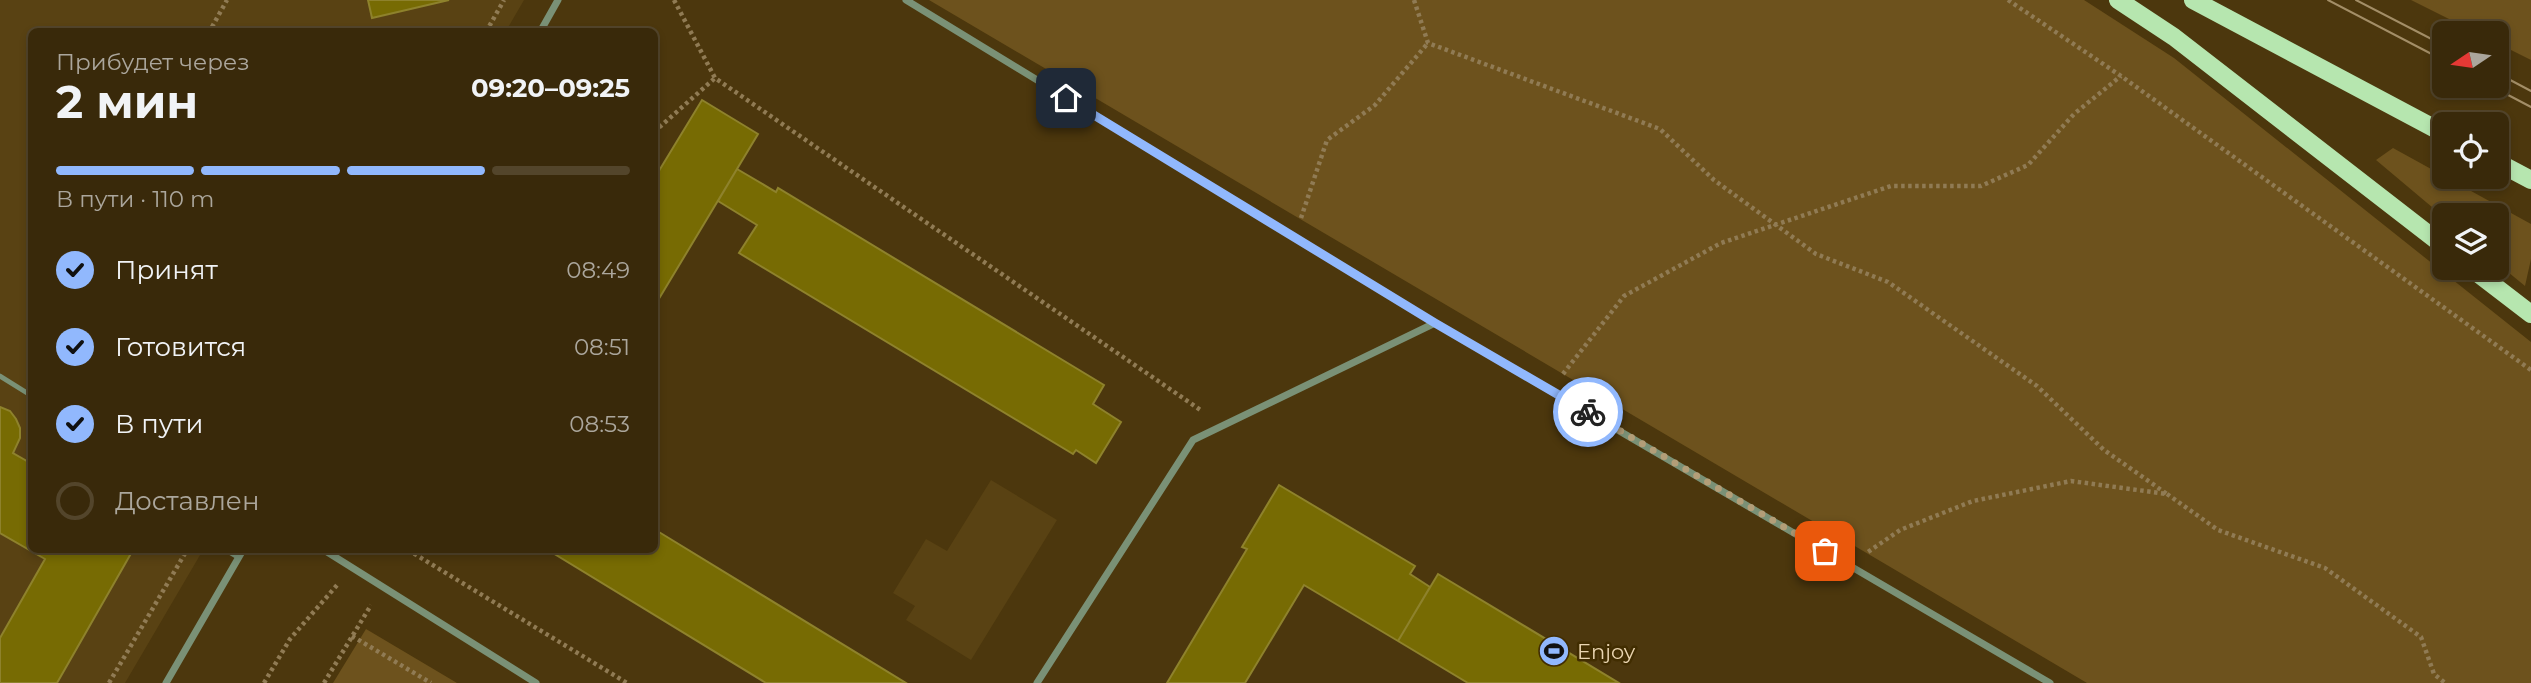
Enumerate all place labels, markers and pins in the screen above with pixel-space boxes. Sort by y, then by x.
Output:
pin [1036,68,1096,128]
pin [1795,521,1855,581]
sports icon: Enjoy [1537,634,1571,668]
place label: Enjoy [1577,639,1636,664]

